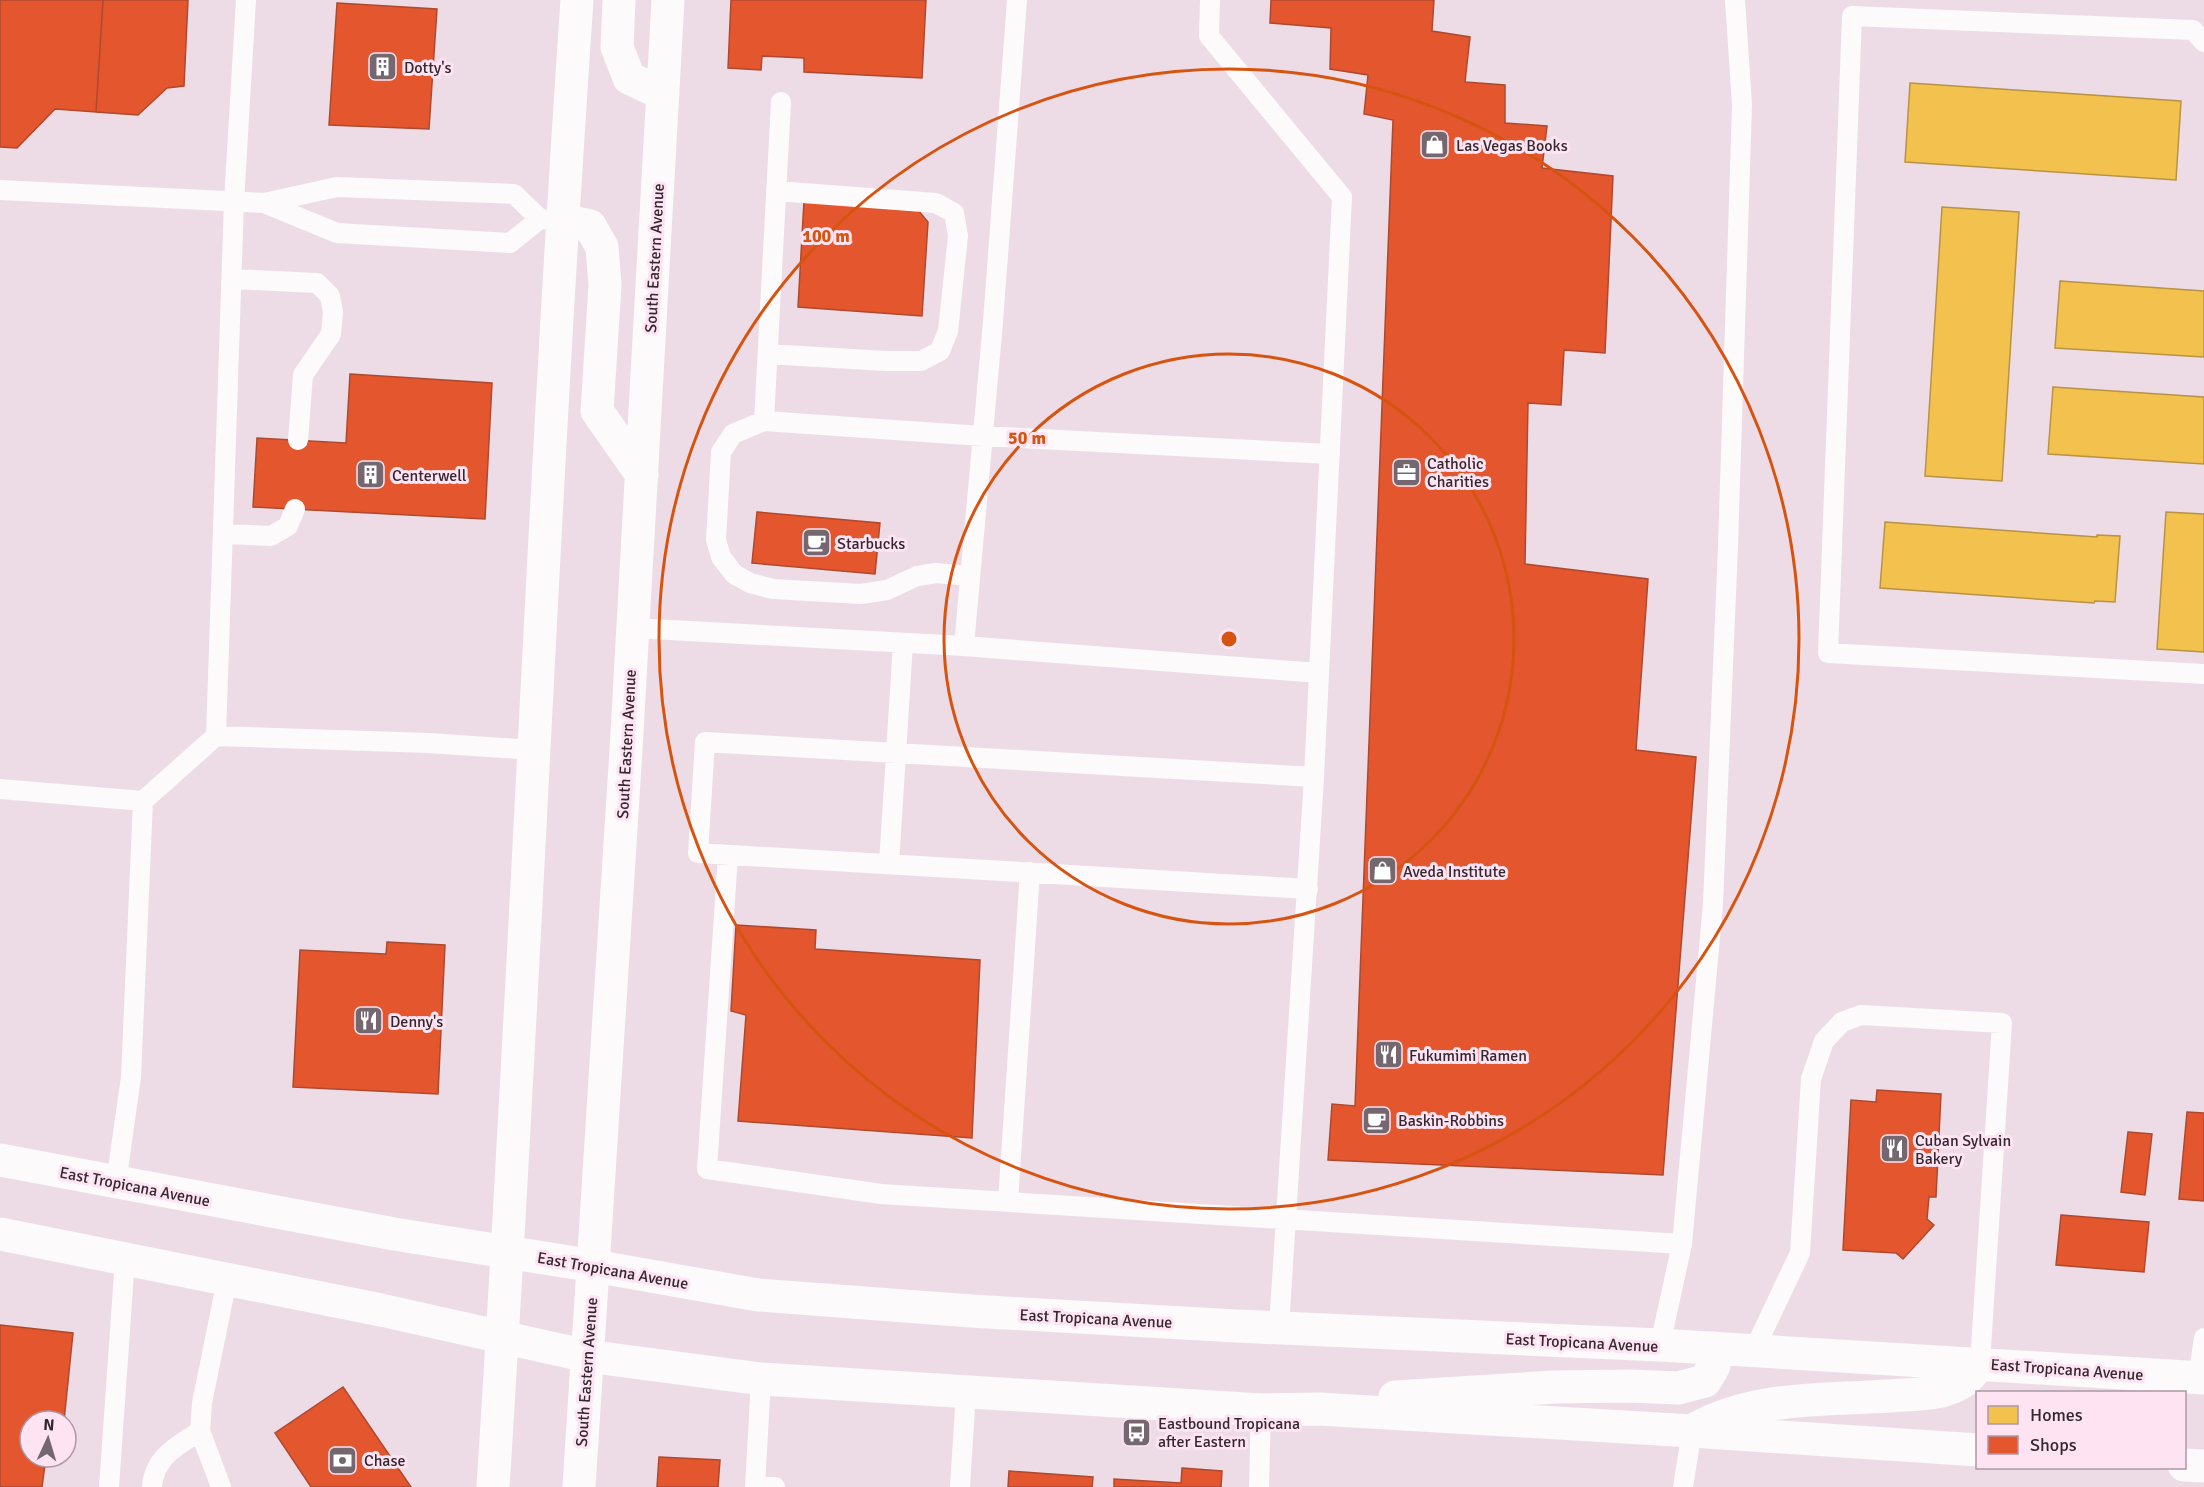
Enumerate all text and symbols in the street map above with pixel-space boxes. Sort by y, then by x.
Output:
building icon: Dotty's [367,51,399,83]
place label: Dotty's [404,58,452,78]
shop icon: Las Vegas Books [1419,129,1451,161]
place label: Las Vegas Books [1456,136,1568,156]
street label: South Eastern Avenue [641,183,669,333]
text: 100 m [802,225,850,247]
text: 50 m [1008,427,1046,449]
place label: Catholic Charities [1427,454,1489,492]
office icon: Catholic Charities [1390,456,1422,488]
building icon: Centerwell [355,459,387,491]
place label: Centerwell [392,466,467,486]
cafe icon: Starbucks [800,527,832,559]
place label: Starbucks [837,534,905,554]
centre of rings [1219,629,1239,649]
street label: South Eastern Avenue [613,669,641,819]
shop icon: Aveda Institute [1366,855,1398,887]
place label: Aveda Institute [1403,862,1506,882]
restaurant icon: Denny's [353,1005,385,1037]
place label: Denny's [390,1012,443,1032]
restaurant icon: Fukumimi Ramen [1372,1039,1404,1071]
place label: Fukumimi Ramen [1409,1046,1527,1066]
cafe icon: Baskin-Robbins [1361,1104,1393,1136]
place label: Baskin-Robbins [1398,1111,1504,1131]
place label: Cuban Sylvain Bakery [1915,1131,2011,1169]
restaurant icon: Cuban Sylvain Bakery [1878,1133,1910,1165]
street label: East Tropicana Avenue [58,1163,212,1211]
street label: East Tropicana Avenue [536,1248,690,1294]
street label: South Eastern Avenue [572,1297,602,1447]
street label: East Tropicana Avenue [1019,1305,1173,1333]
street label: East Tropicana Avenue [1505,1329,1659,1357]
street label: East Tropicana Avenue [1990,1355,2144,1385]
legend [1976,1391,2186,1469]
text: Homes [2030,1404,2083,1426]
north arrow [18,1409,78,1469]
place label: Eastbound Tropicana after Eastern [1158,1414,1300,1452]
text: N [43,1415,55,1435]
bus stop icon: Eastbound Tropicana after Eastern [1121,1416,1153,1448]
text: Shops [2030,1434,2077,1456]
bank icon: Chase [327,1444,359,1476]
place label: Chase [364,1451,406,1471]

